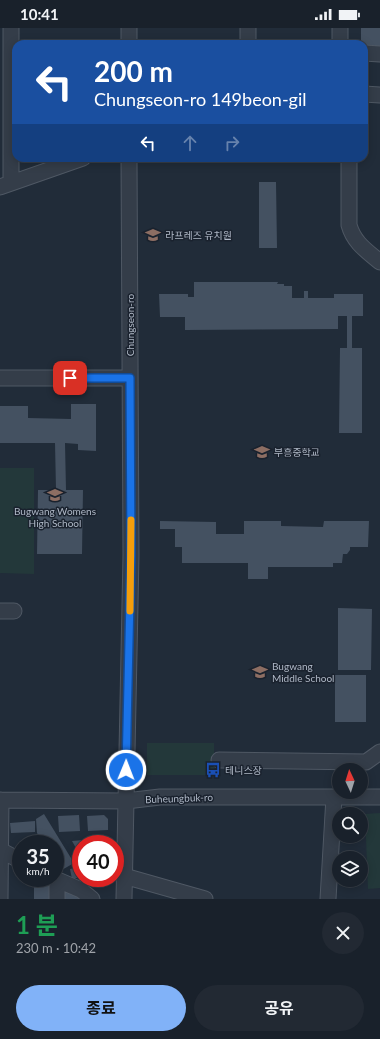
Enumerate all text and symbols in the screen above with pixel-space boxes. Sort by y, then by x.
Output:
text: 10:41 [20,5,59,23]
text: 200 m [94,54,173,88]
icon: left [28,56,80,108]
text: Chungseon-ro 149beon-gil [94,88,307,110]
icon: left [137,132,159,154]
icon: ahead [179,132,201,154]
icon: right [221,132,243,154]
school or university icon: 라프레즈 유치원 [144,226,162,244]
place label: 라프레즈 유치원 [165,229,232,241]
street label: Chungseon-ro [124,294,136,356]
pin [53,361,87,395]
icon: arrive [59,367,81,389]
school or university icon: 부흥중학교 [253,443,271,461]
place label: 부흥중학교 [274,446,320,458]
school or university icon: Bugwang Womens High School [46,486,64,504]
place label: Bugwang Womens High School [14,505,96,529]
place label: Bugwang Middle School [272,660,334,684]
school or university icon: Bugwang Middle School [251,663,269,681]
position arrow [105,749,147,791]
bus stop icon: 테니스장 [204,761,222,779]
north arrow [332,763,368,799]
map controls [332,763,368,887]
place label: 테니스장 [225,764,262,776]
street label: Buheungbuk-ro [145,791,214,805]
button: search [332,807,368,843]
speed limit sign: 40 [72,835,124,887]
text: 35 [26,844,50,868]
button: layers [332,851,368,887]
text: km/h [26,865,50,877]
text: 1 분 [16,910,58,939]
button: close [322,912,364,954]
text: 230 m · 10:42 [16,940,96,956]
button: 종료 [16,985,186,1031]
button: 공유 [194,985,364,1031]

